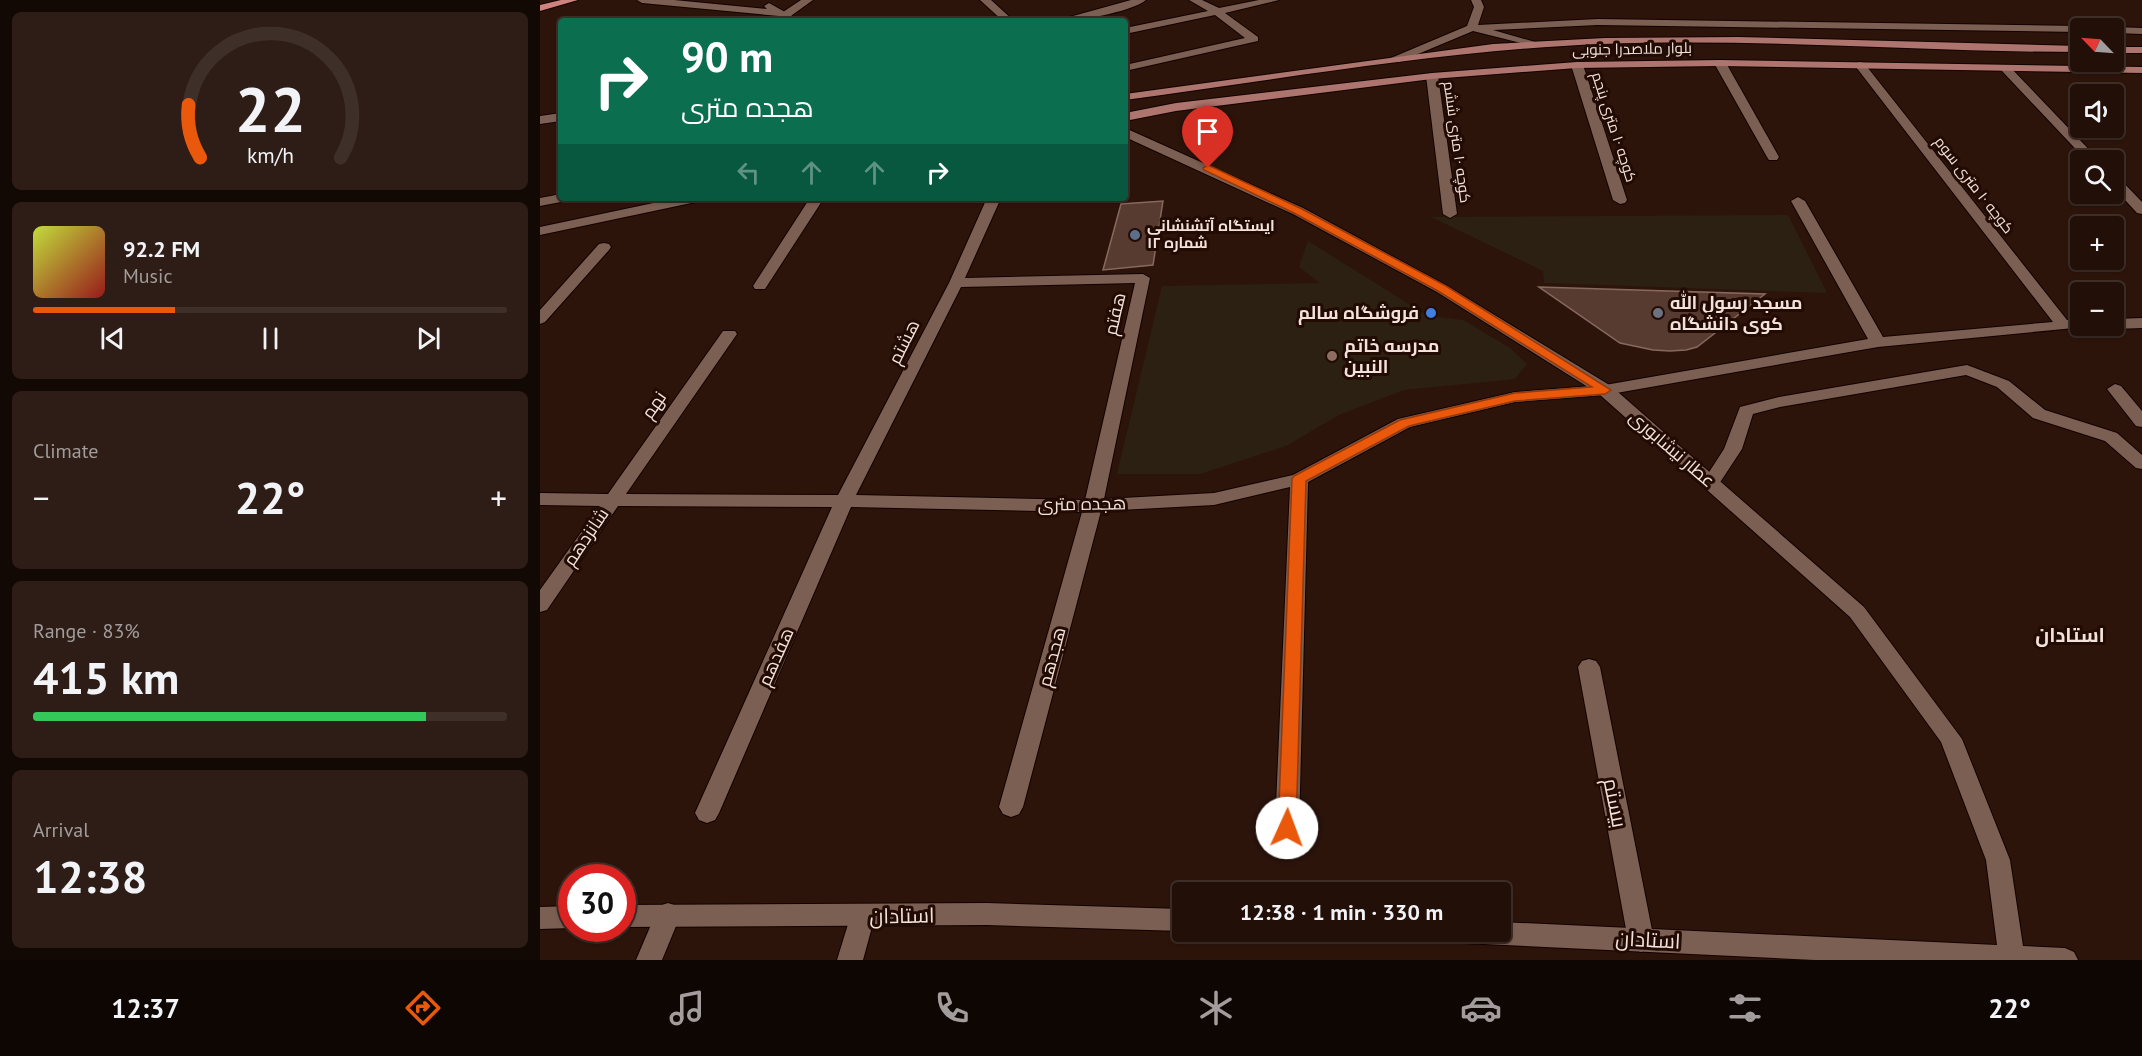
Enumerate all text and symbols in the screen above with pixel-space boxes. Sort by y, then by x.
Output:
north arrow [2070,18,2124,72]
map controls [2070,18,2124,336]
text: 90 m [681,29,773,84]
street label: بلوار ملاصدرا جنوبی [1572,38,1692,60]
icon: right [582,42,660,120]
text: 22 [235,68,305,149]
street label: کوچه ۱۰ متری پنجم [1587,69,1641,185]
street label: کوچه ۱۰ متری ششم [1439,80,1475,204]
button: sound [2070,84,2124,138]
text: هجده متری [681,90,814,124]
pin [1182,106,1233,168]
icon: arrive [1191,115,1224,148]
street label: کوچه ۱۰ متری سوم [1930,132,2018,238]
text: km/h [246,141,293,169]
button: search [2070,150,2124,204]
icon: left [732,156,765,189]
icon: ahead [795,156,828,189]
icon: ahead [858,156,891,189]
icon: right [921,156,954,189]
place label: ایستگاه آتشنشانی شماره ۱۲ [1147,216,1275,252]
button: + [2070,216,2124,270]
marker: ایستگاه آتشنشانی شماره ۱۲ [1128,228,1142,242]
text: 92.2 FM [123,235,200,263]
text: Music [123,263,172,289]
button: − [2070,282,2124,336]
street label: هفتم [1098,290,1132,338]
place label: مسجد رسول الله کوی دانشگاه [1670,290,1802,335]
place label: فروشگاه سالم [1298,301,1419,325]
marker: فروشگاه سالم [1424,306,1438,320]
marker: مسجد رسول الله کوی دانشگاه [1651,306,1665,320]
street label: هشتم [883,316,925,368]
icon: previous [96,322,129,355]
icon: pause [254,322,287,355]
icon: next [412,322,445,355]
place label: مدرسه خاتم النبین [1344,334,1439,378]
marker: مدرسه خاتم النبین [1325,349,1339,363]
street label: نهم [636,386,672,424]
street label: عطار نیشابوری [1625,405,1720,492]
text: Climate [33,438,99,464]
text: 22° [235,468,305,526]
text: − [33,476,50,519]
text: + [490,476,507,519]
street label: هجده متری [1038,491,1126,516]
street label: شانزدهم [558,503,614,571]
text: Range · 83% [33,618,140,644]
district label: استادان [2035,622,2105,648]
street label: هفدهم [752,624,800,690]
street label: هجدهم [1033,624,1071,690]
text: 415 km [33,648,179,706]
street label: بیستم [1597,776,1633,830]
position arrow [1255,796,1319,860]
text: Arrival [33,817,89,843]
text: 12:38 [33,847,147,905]
speed limit sign: 30 [558,864,636,942]
text: 12:38 · 1 min · 330 m [1240,898,1443,926]
street label: استادان [869,901,935,930]
street label: استادان [1615,924,1681,955]
icon: directions [402,987,444,1029]
icon: music [666,987,708,1029]
icon: phone [931,987,973,1029]
icon: climate [1195,987,1237,1029]
icon: car [1460,987,1502,1029]
icon: filters [1724,987,1766,1029]
text: 12:37 [111,991,180,1025]
text: 22° [1988,991,2031,1025]

